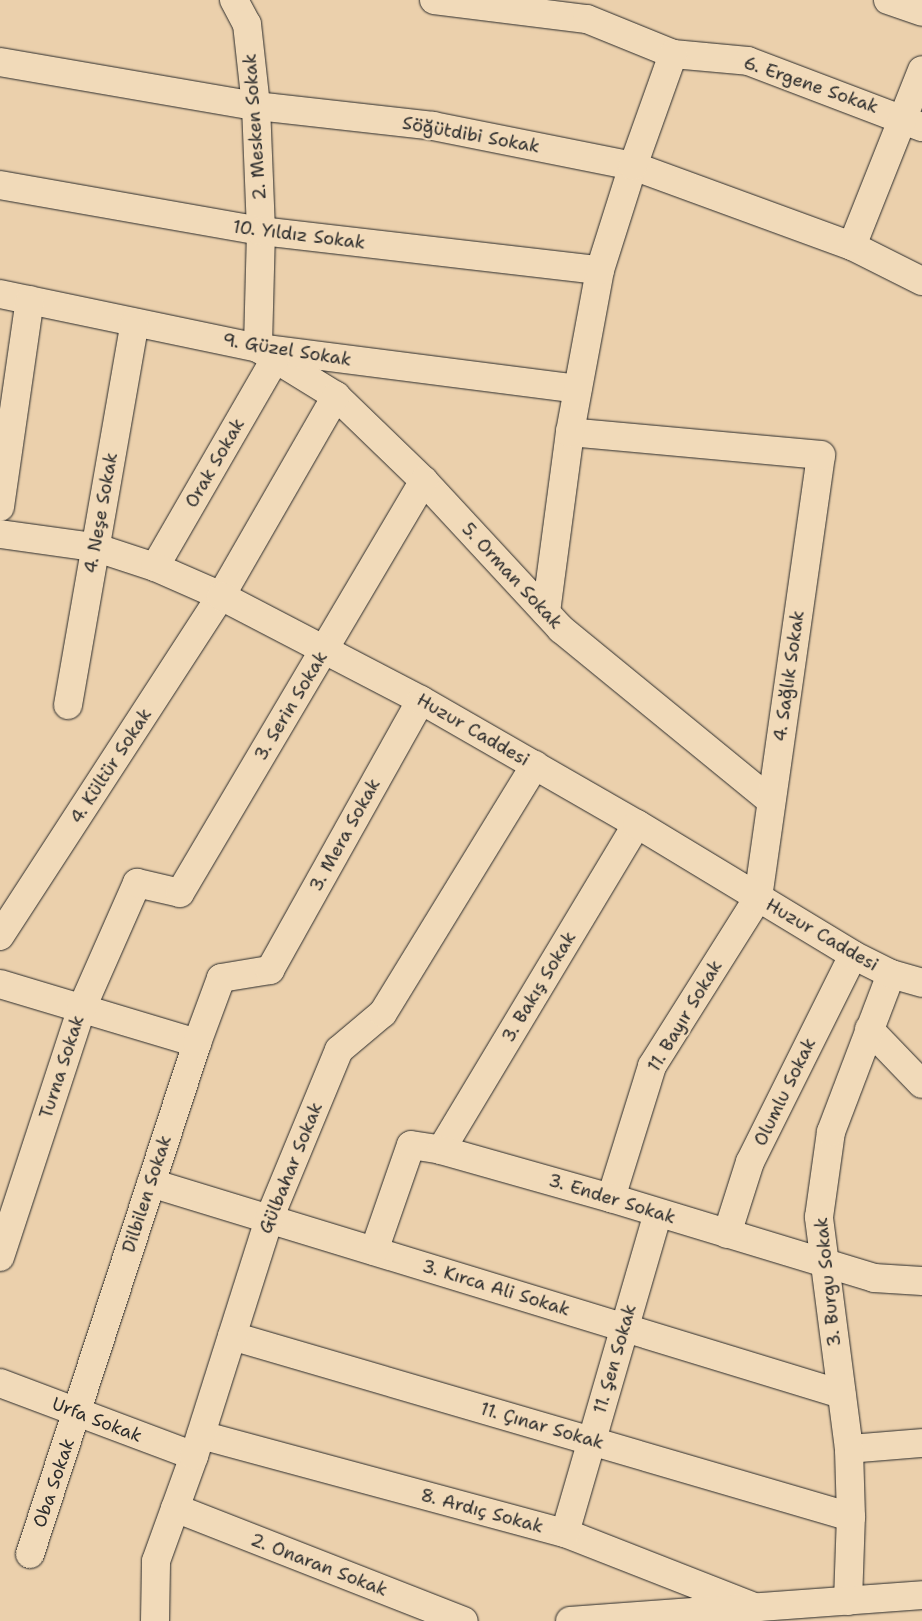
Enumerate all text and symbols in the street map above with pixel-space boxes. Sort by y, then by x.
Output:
street label: 6. Ergene Sokak [741,52,881,118]
street label: 2. Mesken Sokak [239,53,271,201]
street label: Söğütdibi Sokak [401,112,541,158]
street label: 10. Yıldız Sokak [232,216,366,254]
street label: 9. Güzel Sokak [221,329,353,371]
street label: Orak Sokak [181,414,249,512]
street label: 4. Neşe Sokak [80,451,122,575]
street label: 5. Orman Sokak [457,518,567,634]
street label: 4. Sağlık Sokak [769,609,809,743]
street label: 3. Serin Sokak [250,647,332,765]
street label: Huzur Caddesi [413,689,533,771]
street label: 4. Kültür Sokak [66,704,156,828]
street label: 3. Mera Sokak [305,775,385,895]
street label: Huzur Caddesi [762,894,882,976]
street label: 3. Bakış Sokak [497,928,581,1046]
street label: 11. Bayır Sokak [643,956,727,1076]
street label: Turna Sokak [35,1013,89,1121]
street label: Olumlu Sokak [750,1034,820,1150]
street label: Gülbahar Sokak [255,1099,327,1237]
street label: Dilbilen Sokak [118,1133,176,1255]
street label: 3. Ender Sokak [546,1169,678,1229]
street label: 3. Burgu Sokak [810,1216,846,1348]
street label: 3. Kırca Ali Sokak [420,1255,572,1321]
street label: 11. Şen Sokak [589,1302,641,1416]
street label: Urfa Sokak [49,1393,145,1447]
street label: 11. Çınar Sokak [478,1398,606,1454]
street label: Oba Sokak [29,1436,79,1530]
street label: 8. Ardıç Sokak [418,1484,546,1538]
street label: 2. Onaran Sokak [248,1529,390,1601]

